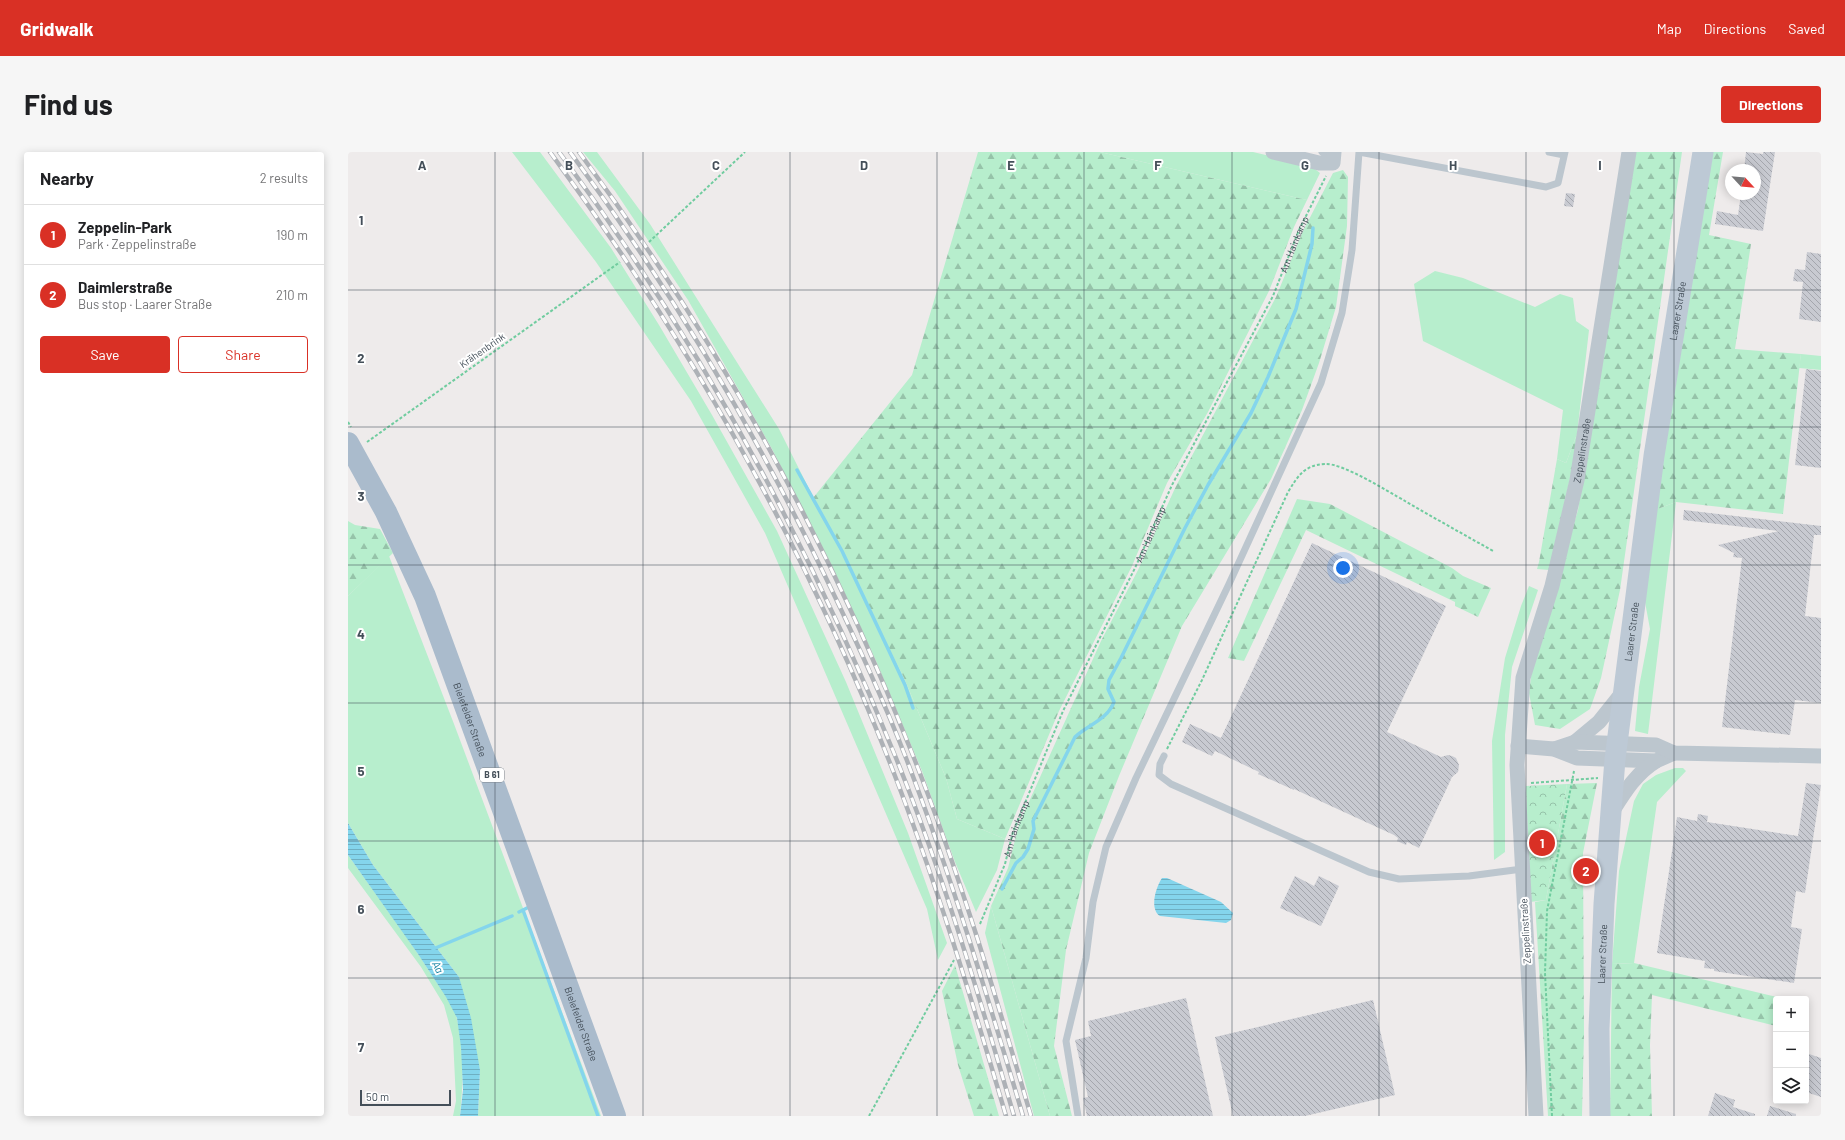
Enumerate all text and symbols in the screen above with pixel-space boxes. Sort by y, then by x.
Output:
text: Gridwalk [20,17,94,40]
text: Map [1657,20,1682,37]
text: Directions [1704,20,1766,37]
text: Saved [1788,20,1825,37]
button: Directions [1721,86,1821,123]
text: Find us [24,87,113,121]
text: A [418,157,427,173]
text: B [565,157,573,173]
text: C [712,157,720,173]
text: D [860,157,868,173]
text: E [1007,157,1015,173]
text: F [1154,157,1162,173]
text: G [1301,157,1309,173]
text: H [1449,157,1457,173]
text: I [1598,157,1602,173]
north arrow [1725,164,1761,200]
text: Nearby [40,168,94,188]
text: 2 results [260,170,308,186]
text: 1 [359,212,363,228]
street label: Am Hainkamp [1277,214,1311,274]
text: Zeppelin-Park [78,218,172,236]
text: 1 [51,227,55,243]
text: 190 m [276,227,308,243]
text: Park · Zeppelinstraße [78,236,197,252]
text: Daimlerstraße [78,278,173,296]
street label: Laarer Straße [1667,280,1688,341]
text: 2 [49,287,57,303]
text: 210 m [276,287,308,303]
text: Bus stop · Laarer Straße [78,296,212,312]
street label: Krähenbrink [457,330,507,370]
button: Save [40,336,170,373]
button: Share [178,336,308,373]
text: 2 [357,350,365,366]
street label: Zeppelinstraße [1571,417,1593,484]
text: 3 [357,488,365,504]
street label: Am Hainkamp [1132,504,1168,564]
your location [1333,558,1353,578]
street label: Laarer Straße [1622,601,1641,662]
text: 4 [357,626,365,642]
street label: Bielefelder Straße [451,681,489,758]
text: 5 [357,763,365,779]
road number: B 61 [480,768,504,782]
street label: Am Hainkamp [1001,798,1032,859]
pin: 1 [1529,828,1555,858]
pin: 2 [1573,856,1599,886]
street label: Zeppelinstraße [1517,898,1533,964]
text: 6 [358,901,365,917]
street label: Laarer Straße [1595,924,1609,984]
water label: Aa [430,958,447,975]
street label: Bielefelder Straße [562,985,600,1063]
map controls [1773,996,1809,1104]
button: + [1773,996,1809,1032]
button: − [1773,1032,1809,1068]
text: 7 [358,1039,365,1055]
button: layers [1773,1068,1809,1104]
scale bar [360,1088,451,1107]
text: 50 m [366,1090,389,1103]

